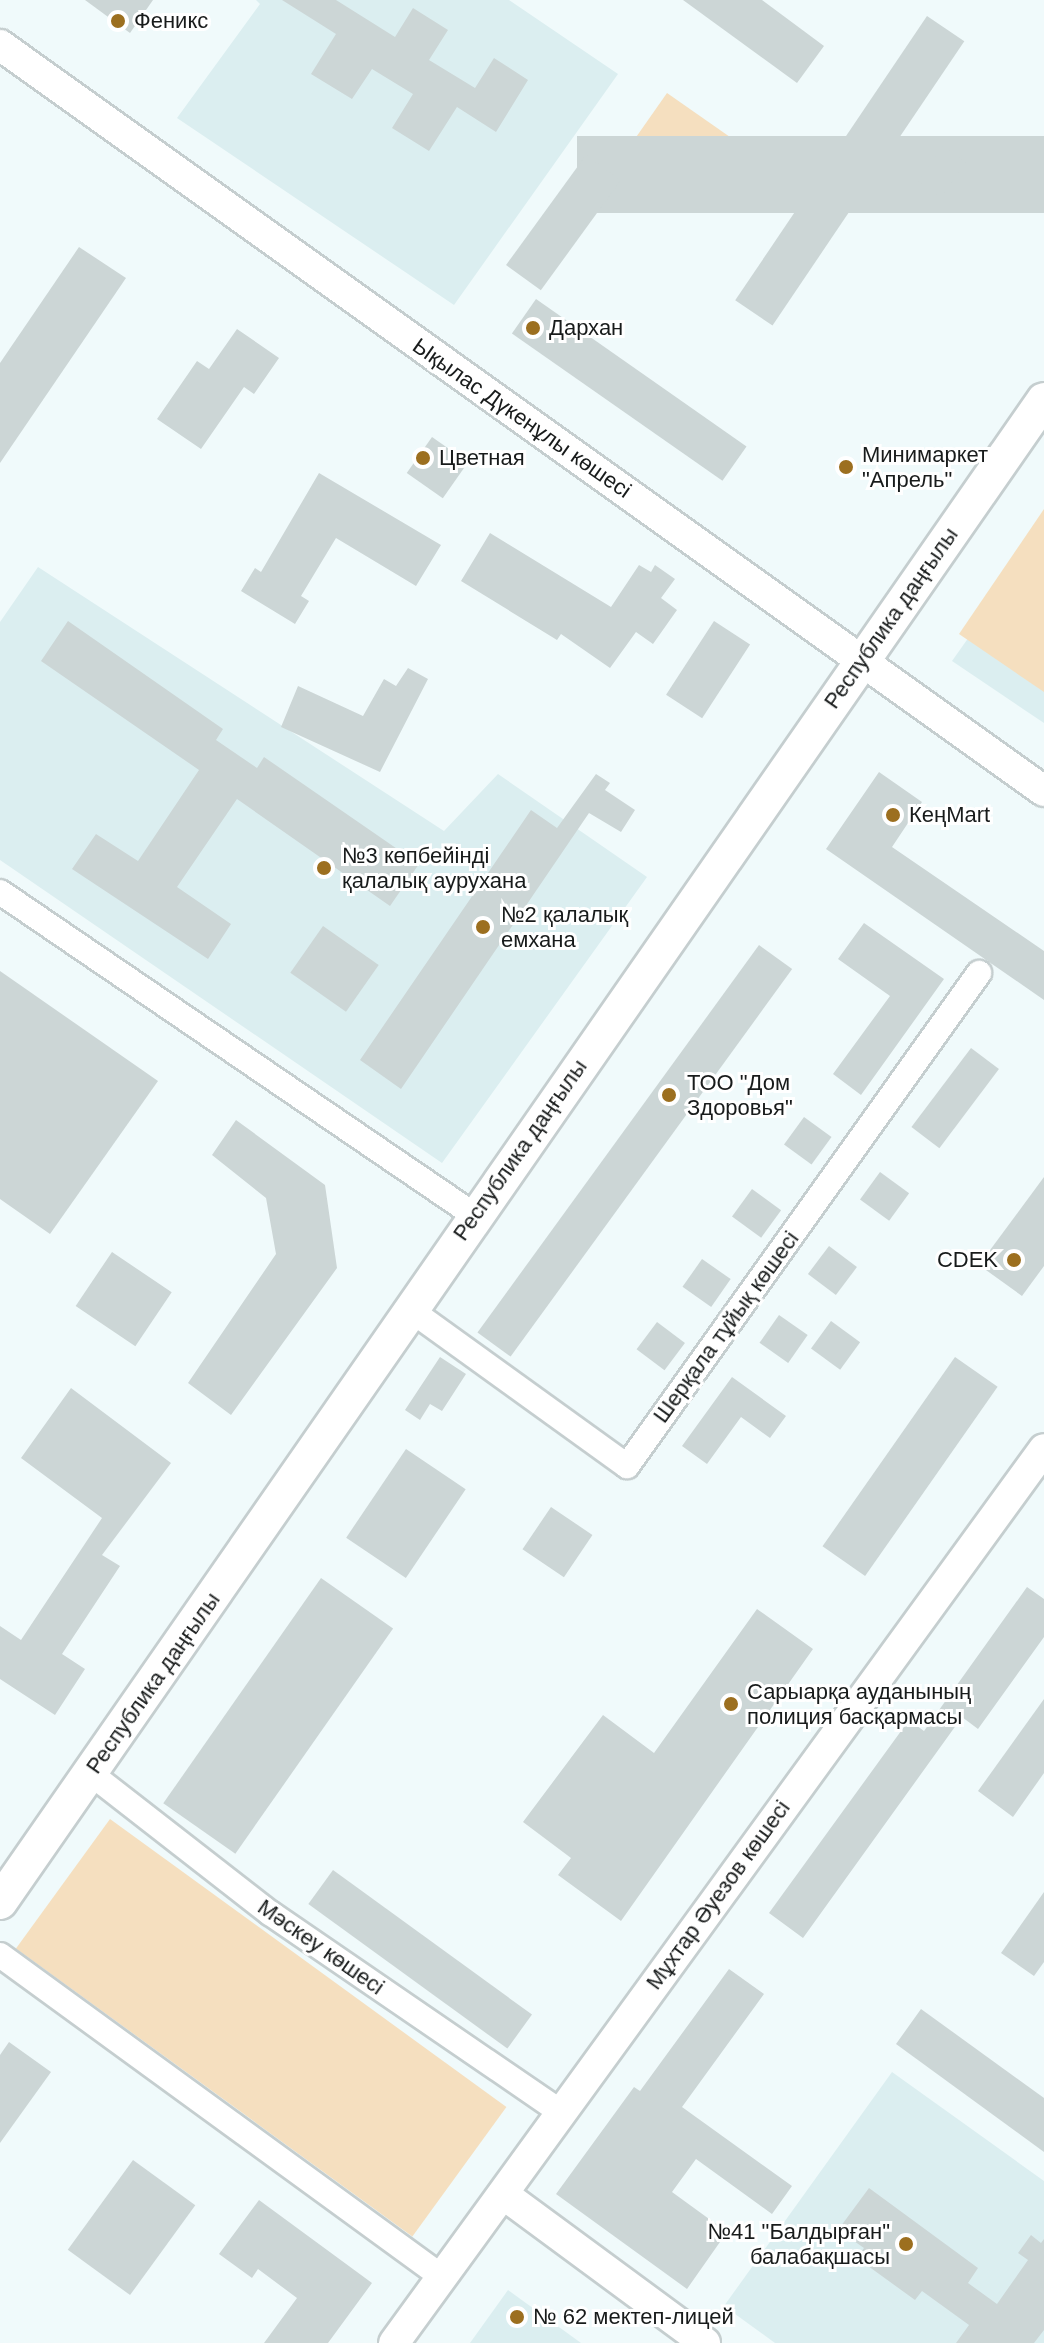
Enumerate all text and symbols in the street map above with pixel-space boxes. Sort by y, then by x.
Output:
place label: Феникс [134,8,208,34]
marker: Феникс [109,12,127,30]
place label: Дархан [549,315,623,341]
marker: Дархан [524,319,542,337]
street label: Ықылас Дүкенұлы көшесі [408,332,636,504]
place label: Минимаркет "Апрель" [862,441,988,492]
place label: Цветная [439,445,525,471]
marker: Цветная [414,449,432,467]
marker: Минимаркет "Апрель" [837,458,855,476]
street label: Республика даңғылы [819,522,963,714]
place label: КеңMart [909,802,990,828]
marker: КеңMart [884,806,902,824]
place label: №3 көпбейінді қалалық аурухана [342,842,526,894]
marker: №3 көпбейінді қалалық аурухана [313,857,335,879]
place label: №2 қалалық емхана [501,901,628,952]
marker: №2 қалалық емхана [472,916,494,938]
street label: Республика даңғылы [448,1054,592,1246]
place label: ТОО "Дом Здоровья" [687,1069,793,1120]
marker: ТОО "Дом Здоровья" [658,1084,680,1106]
street label: Шерқала тұйық көшесі [648,1226,804,1428]
place label: CDEK [937,1247,998,1273]
marker: CDEK [1005,1251,1023,1269]
street label: Республика даңғылы [81,1587,225,1779]
place label: Сарыарқа ауданының полиция басқармасы [747,1678,971,1730]
marker: Сарыарқа ауданының полиция басқармасы [722,1695,740,1713]
street label: Мұхтар Әуезов көшесі [641,1795,795,1995]
street label: Мәскеу көшесі [253,1894,389,2000]
place label: №41 "Балдырған" балабақшасы [707,2218,890,2270]
marker: №41 "Балдырған" балабақшасы [897,2235,915,2253]
place label: № 62 мектеп-лицей [533,2304,734,2330]
marker: № 62 мектеп-лицей [508,2308,526,2326]

